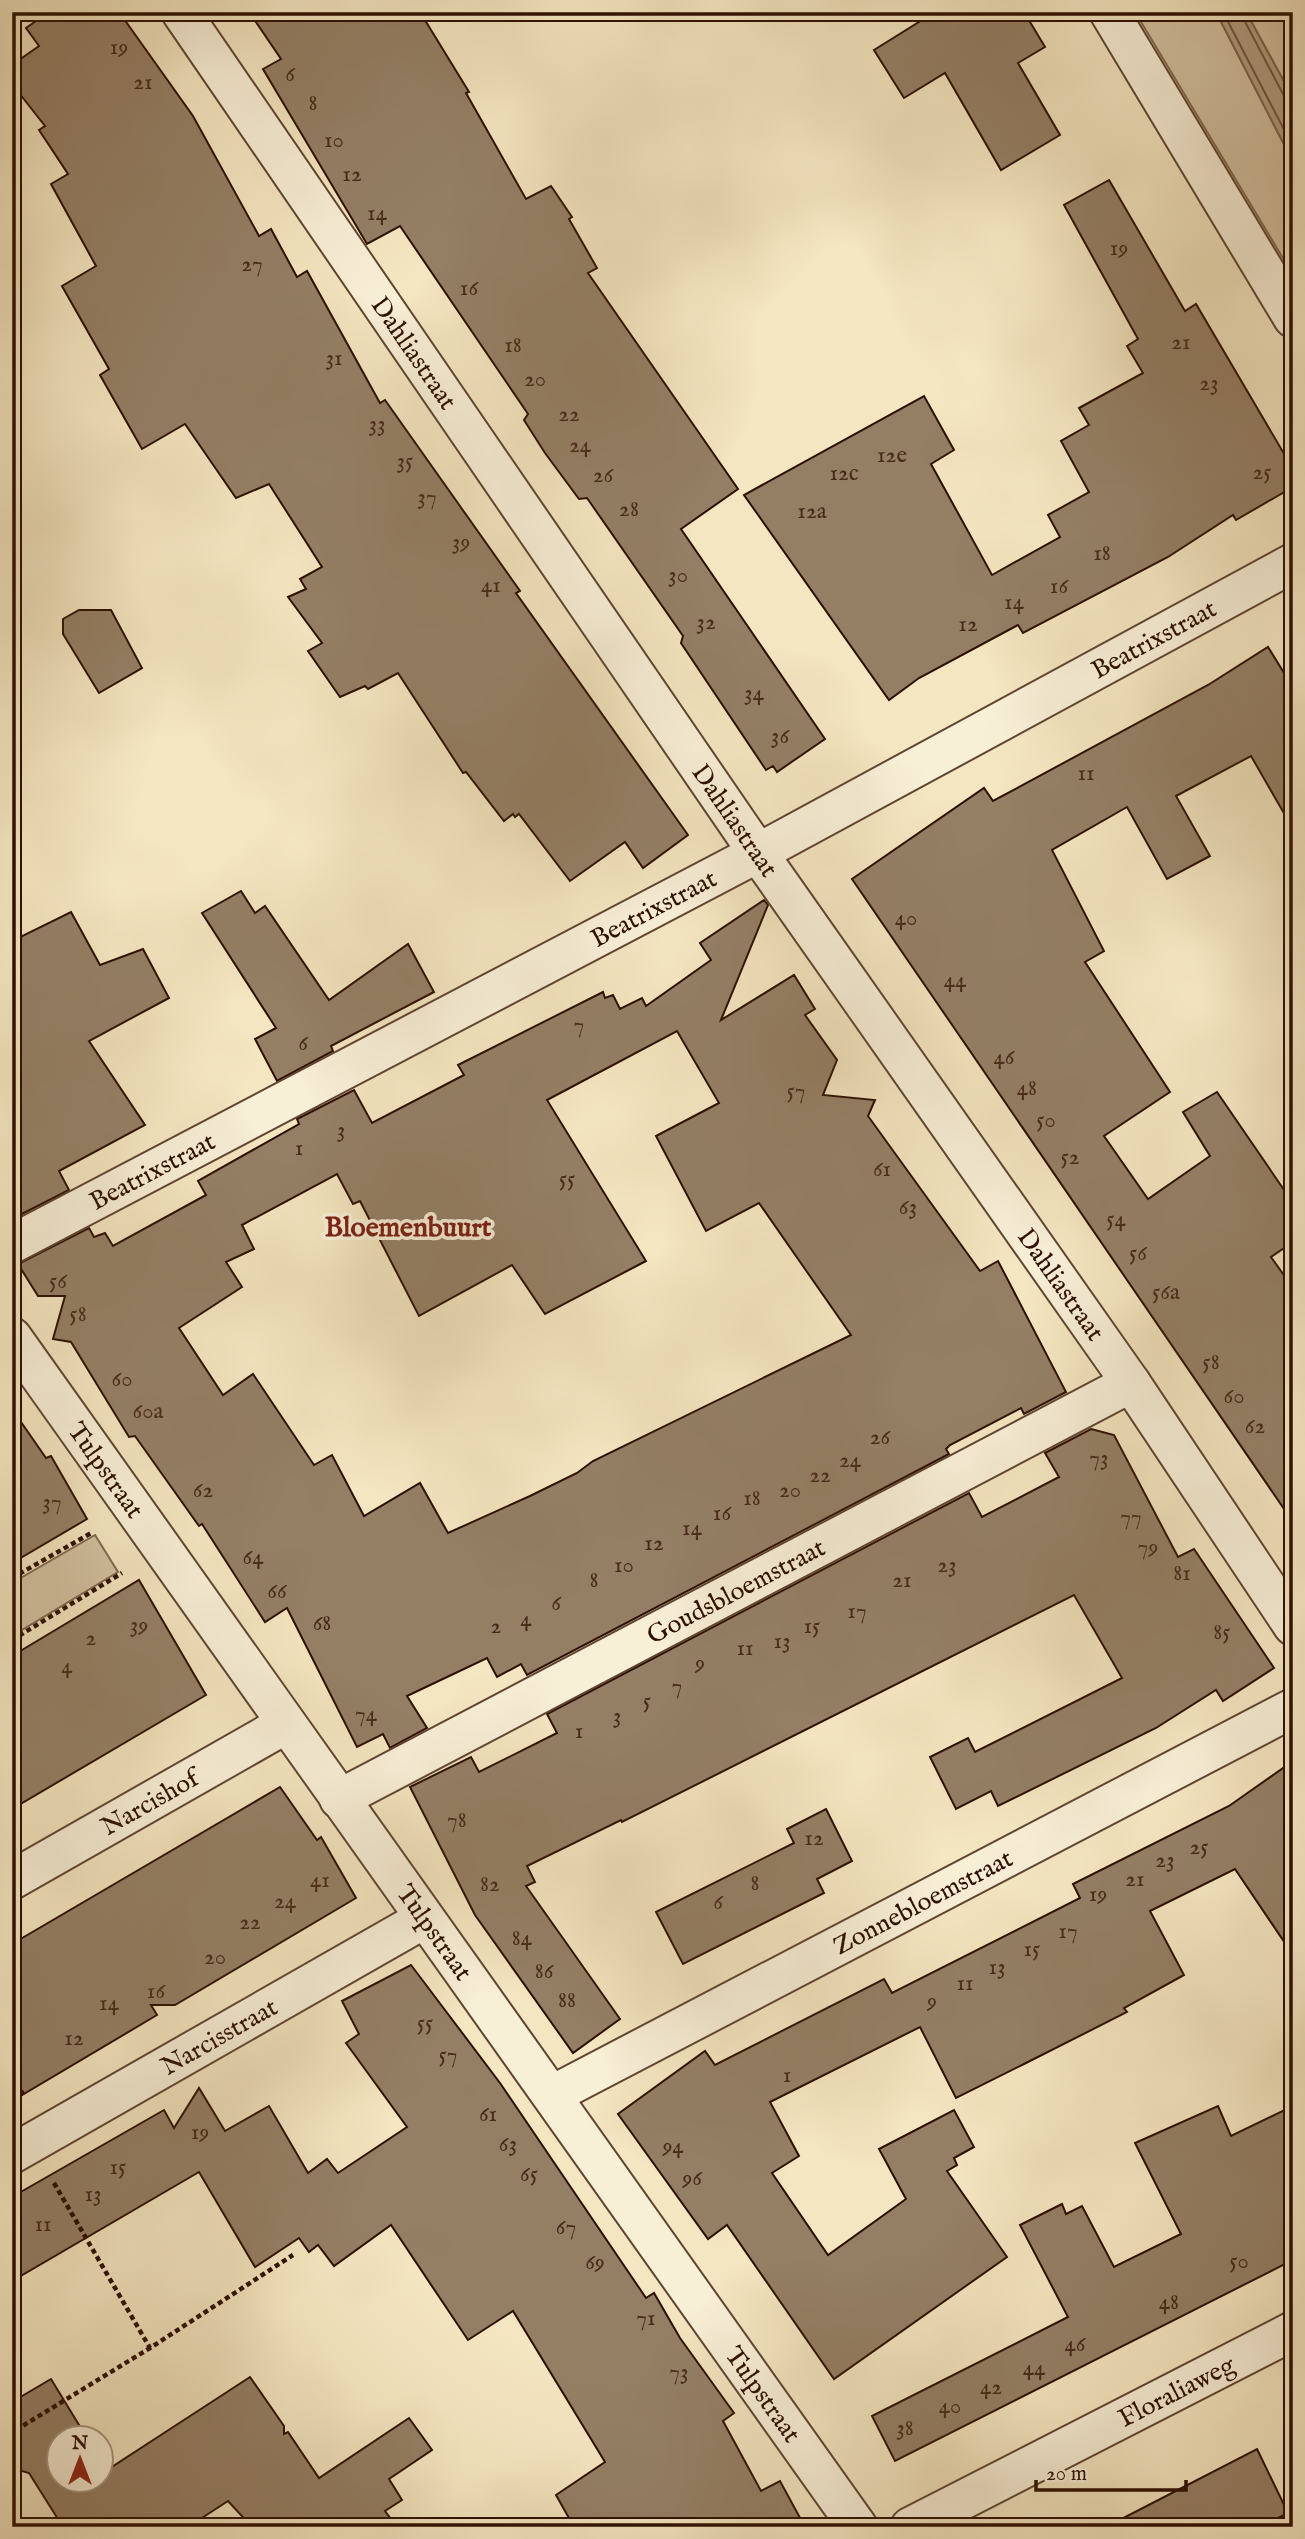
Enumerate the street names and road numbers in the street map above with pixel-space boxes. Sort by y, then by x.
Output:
street label: Dahliastraat [363,290,464,417]
street label: Beatrixstraat [1086,593,1222,687]
street label: Dahliastraat [684,758,785,884]
street label: Beatrixstraat [585,863,723,956]
street label: Beatrixstraat [84,1125,221,1219]
street label: Dahliastraat [1009,1222,1111,1348]
street label: Tulpstraat [60,1416,151,1525]
street label: Goudsbloemstraat [641,1532,831,1652]
street label: Narcishof [95,1760,209,1844]
street label: Zonnebloemstraat [828,1842,1019,1963]
street label: Tulpstraat [388,1878,479,1987]
street label: Narcisstraat [155,1991,284,2084]
street label: Tulpstraat [717,2340,808,2450]
street label: Floraliaweg [1113,2348,1241,2436]

